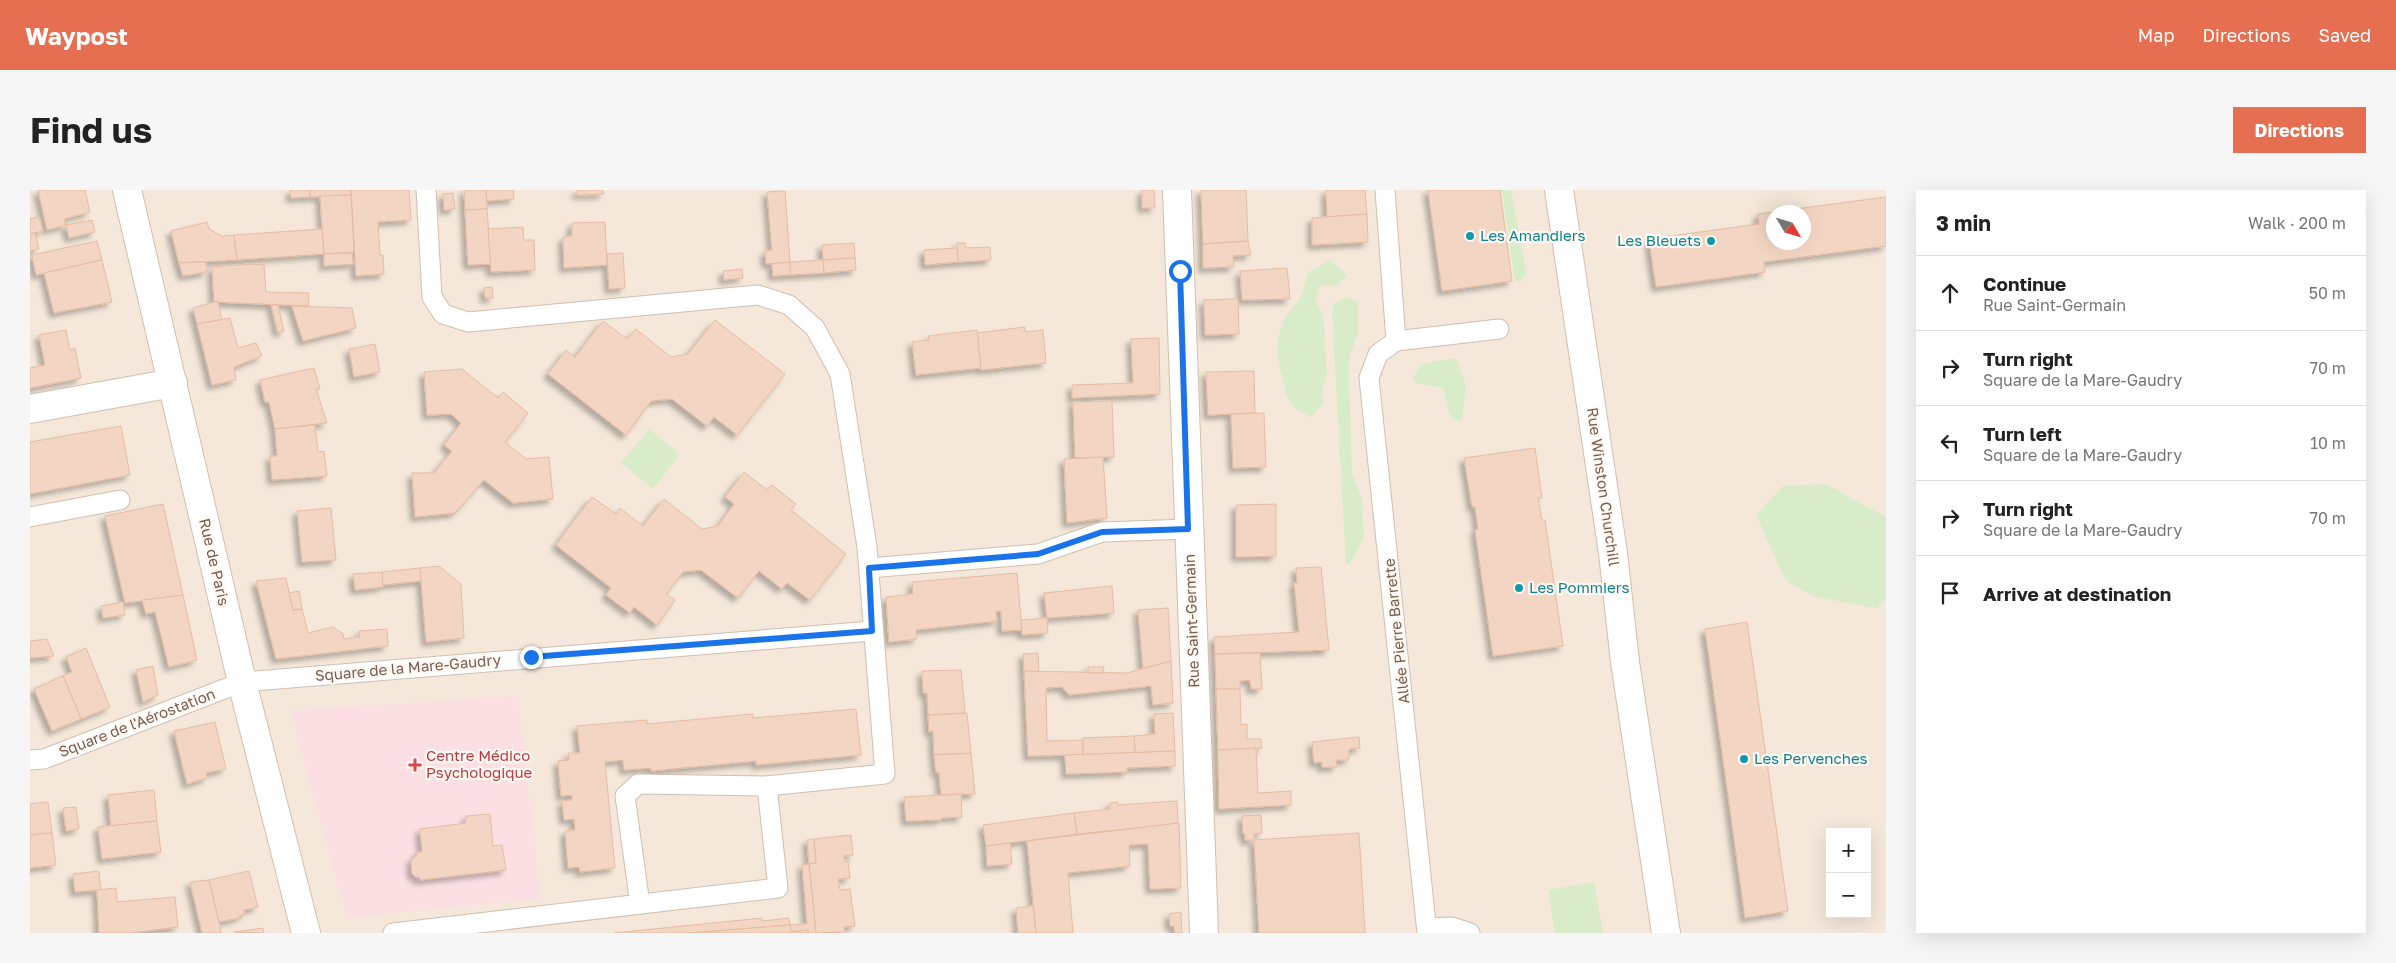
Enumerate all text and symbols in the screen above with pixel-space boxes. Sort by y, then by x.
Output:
text: Waypost [25,21,128,50]
text: Map [2138,24,2174,46]
text: Directions [2202,24,2290,46]
text: Saved [2318,24,2371,46]
button: Directions [2233,107,2366,153]
text: Find us [30,109,152,151]
north arrow [1766,205,1811,250]
text: 3 min [1936,210,1991,236]
text: Walk · 200 m [2248,213,2346,233]
place label: Les Amandiers [1480,226,1586,244]
marker: Les Amandiers [1464,230,1476,242]
place label: Les Bleuets [1617,231,1701,249]
marker: Les Bleuets [1705,235,1717,247]
route start [1169,260,1192,283]
text: Continue [1983,272,2066,295]
icon: ahead [1936,279,1964,307]
text: 50 m [2309,283,2346,303]
text: Rue Saint-Germain [1983,295,2126,315]
text: Turn right [1983,347,2073,370]
icon: right [1936,354,1964,382]
text: 70 m [2309,358,2346,378]
text: Square de la Mare-Gaudry [1983,370,2182,390]
street label: Rue Winston Churchill [1584,406,1624,568]
text: Turn left [1983,422,2062,445]
icon: left [1936,429,1964,457]
text: 10 m [2310,433,2346,453]
text: Square de la Mare-Gaudry [1983,445,2182,465]
text: Turn right [1983,497,2073,520]
icon: right [1936,504,1964,532]
text: 70 m [2309,508,2346,528]
street label: Rue de Paris [196,516,234,607]
text: Square de la Mare-Gaudry [1983,520,2182,540]
street label: Rue Saint-Germain [1180,554,1202,688]
street label: Allée Pierre Barrette [1379,557,1413,705]
place label: Les Pommiers [1529,578,1630,596]
icon: arrive [1936,579,1964,607]
marker: Les Pommiers [1513,582,1525,594]
text: Arrive at destination [1983,582,2171,605]
route end [520,646,543,669]
street label: Square de la Mare-Gaudry [314,650,502,684]
street label: Square de l'Aérostation [56,684,218,760]
place label: Centre Médico Psychologique [426,746,532,781]
place label: Les Pervenches [1754,749,1868,767]
marker: Les Pervenches [1738,753,1750,765]
marker: Centre Médico Psychologique [408,758,422,772]
map controls [1826,828,1871,918]
button: + [1826,828,1871,873]
button: − [1826,873,1871,918]

